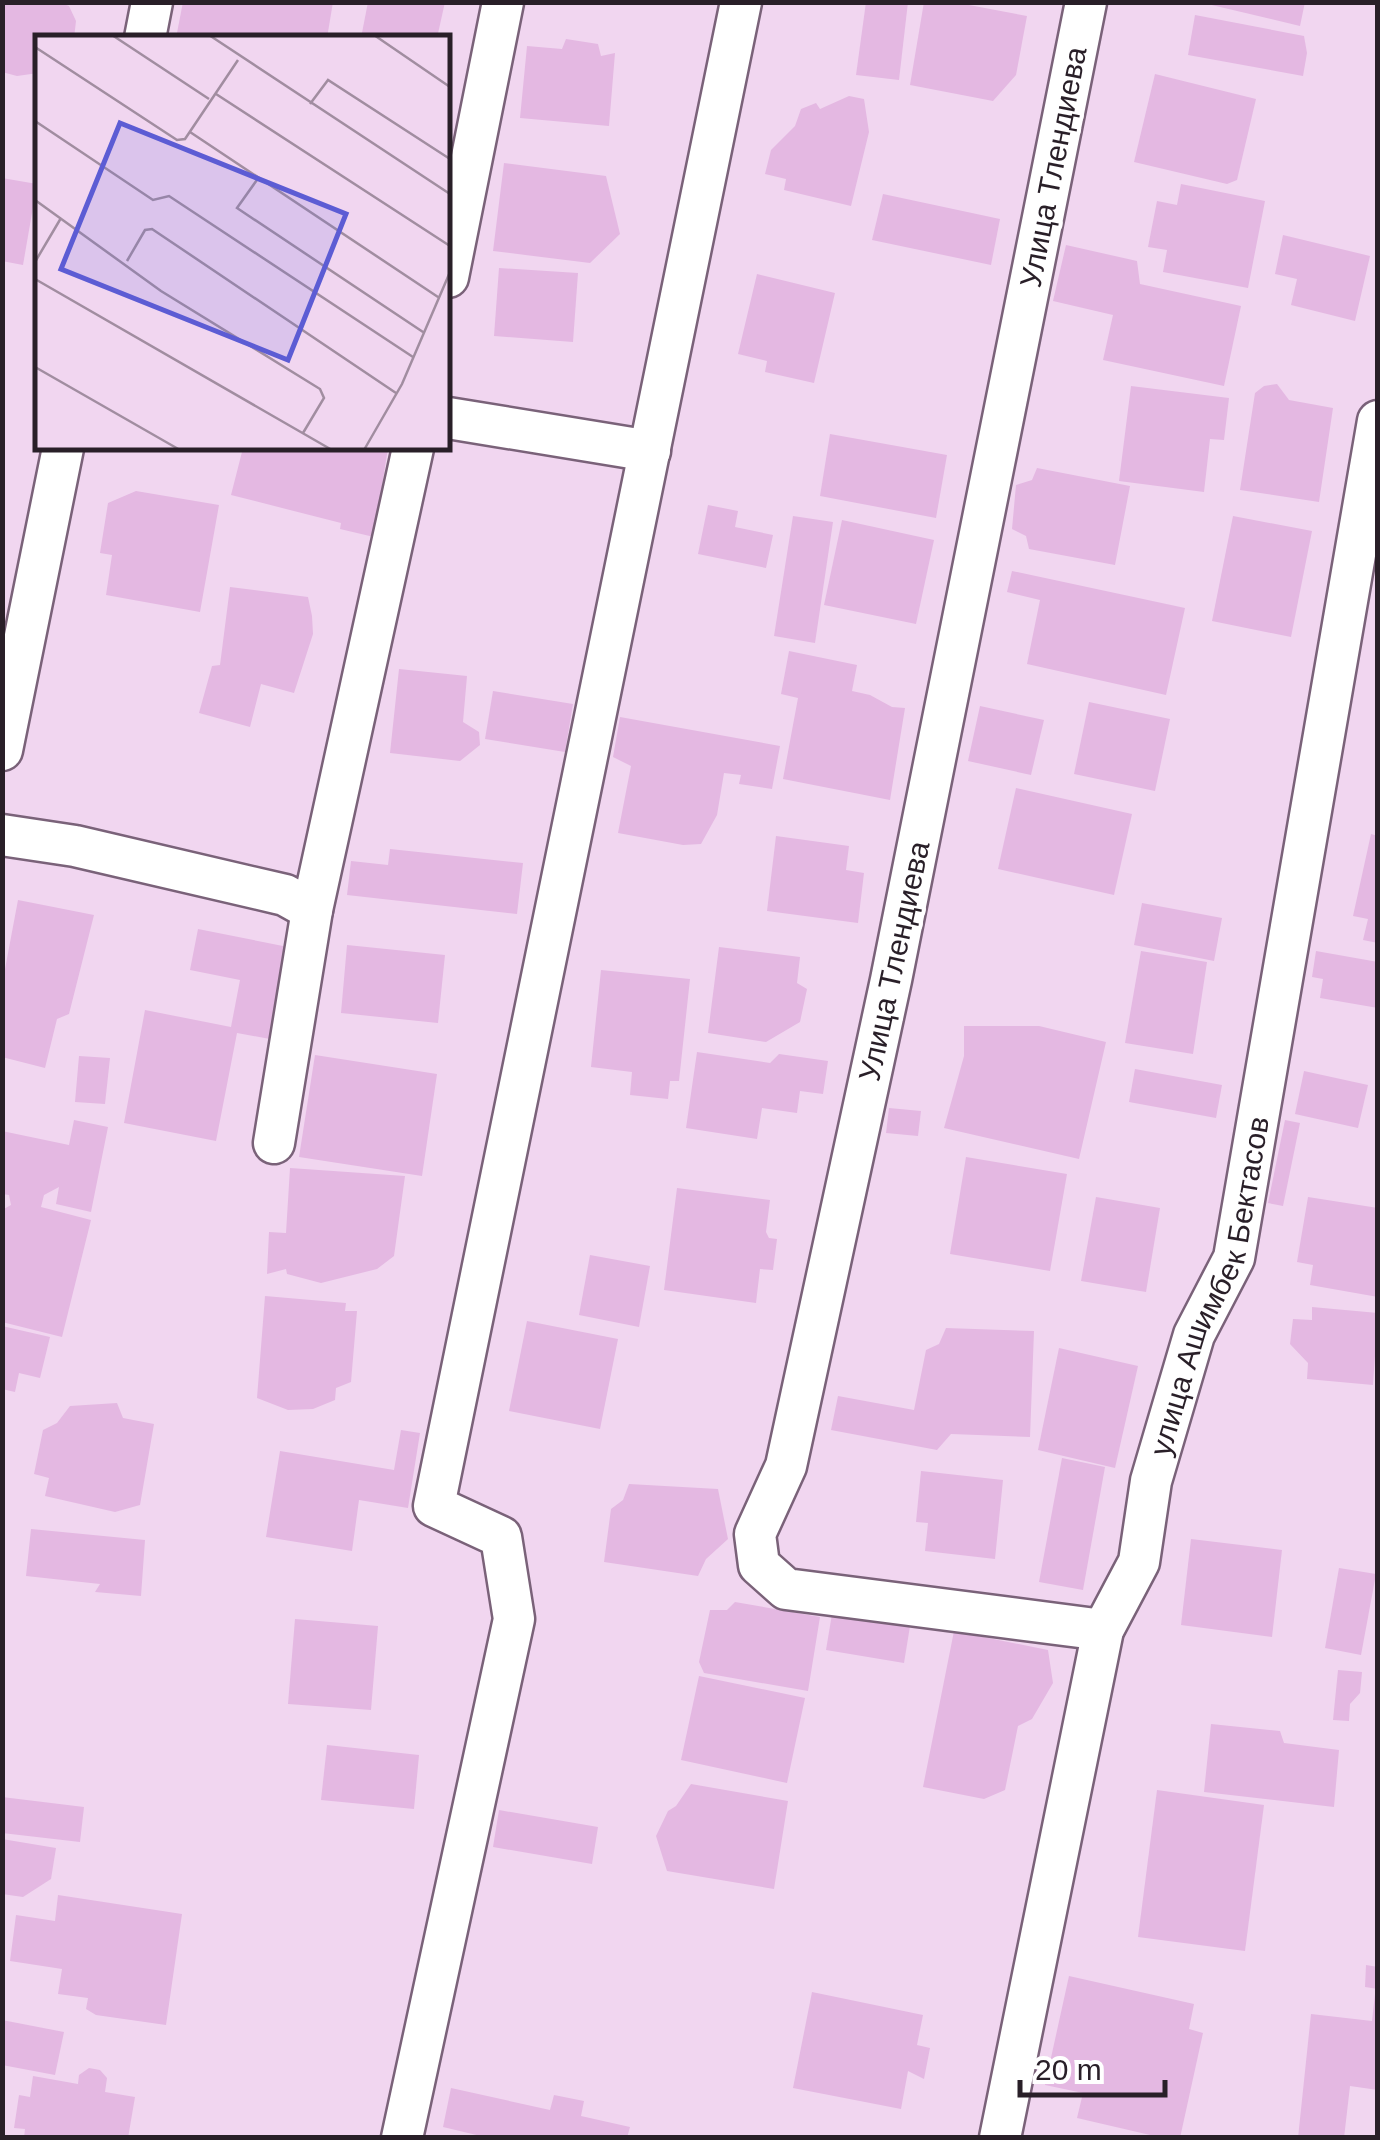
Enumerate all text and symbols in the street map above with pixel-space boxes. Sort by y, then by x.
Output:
inset map [35,35,450,450]
street label: Улица Тлендиева [1013,44,1093,290]
street label: Улица Тлендиева [852,838,936,1084]
street label: улица Ашимбек Бектасов [1143,1114,1275,1459]
scale bar [1020,2035,1165,2097]
text: 20 m [1035,2053,1102,2086]

